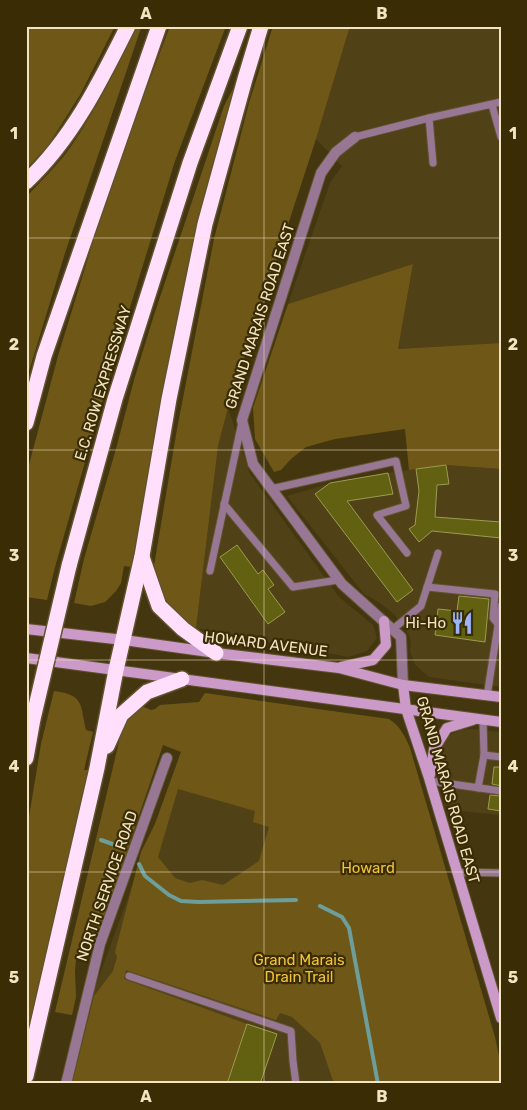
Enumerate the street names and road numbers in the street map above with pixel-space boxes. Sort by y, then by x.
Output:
street label: GRAND MARAIS ROAD EAST [221,221,299,411]
street label: E.C. ROW EXPRESSWAY [71,303,135,463]
street label: HOWARD AVENUE [203,628,329,660]
street label: GRAND MARAIS ROAD EAST [413,694,483,886]
street label: NORTH SERVICE ROAD [73,808,141,964]

